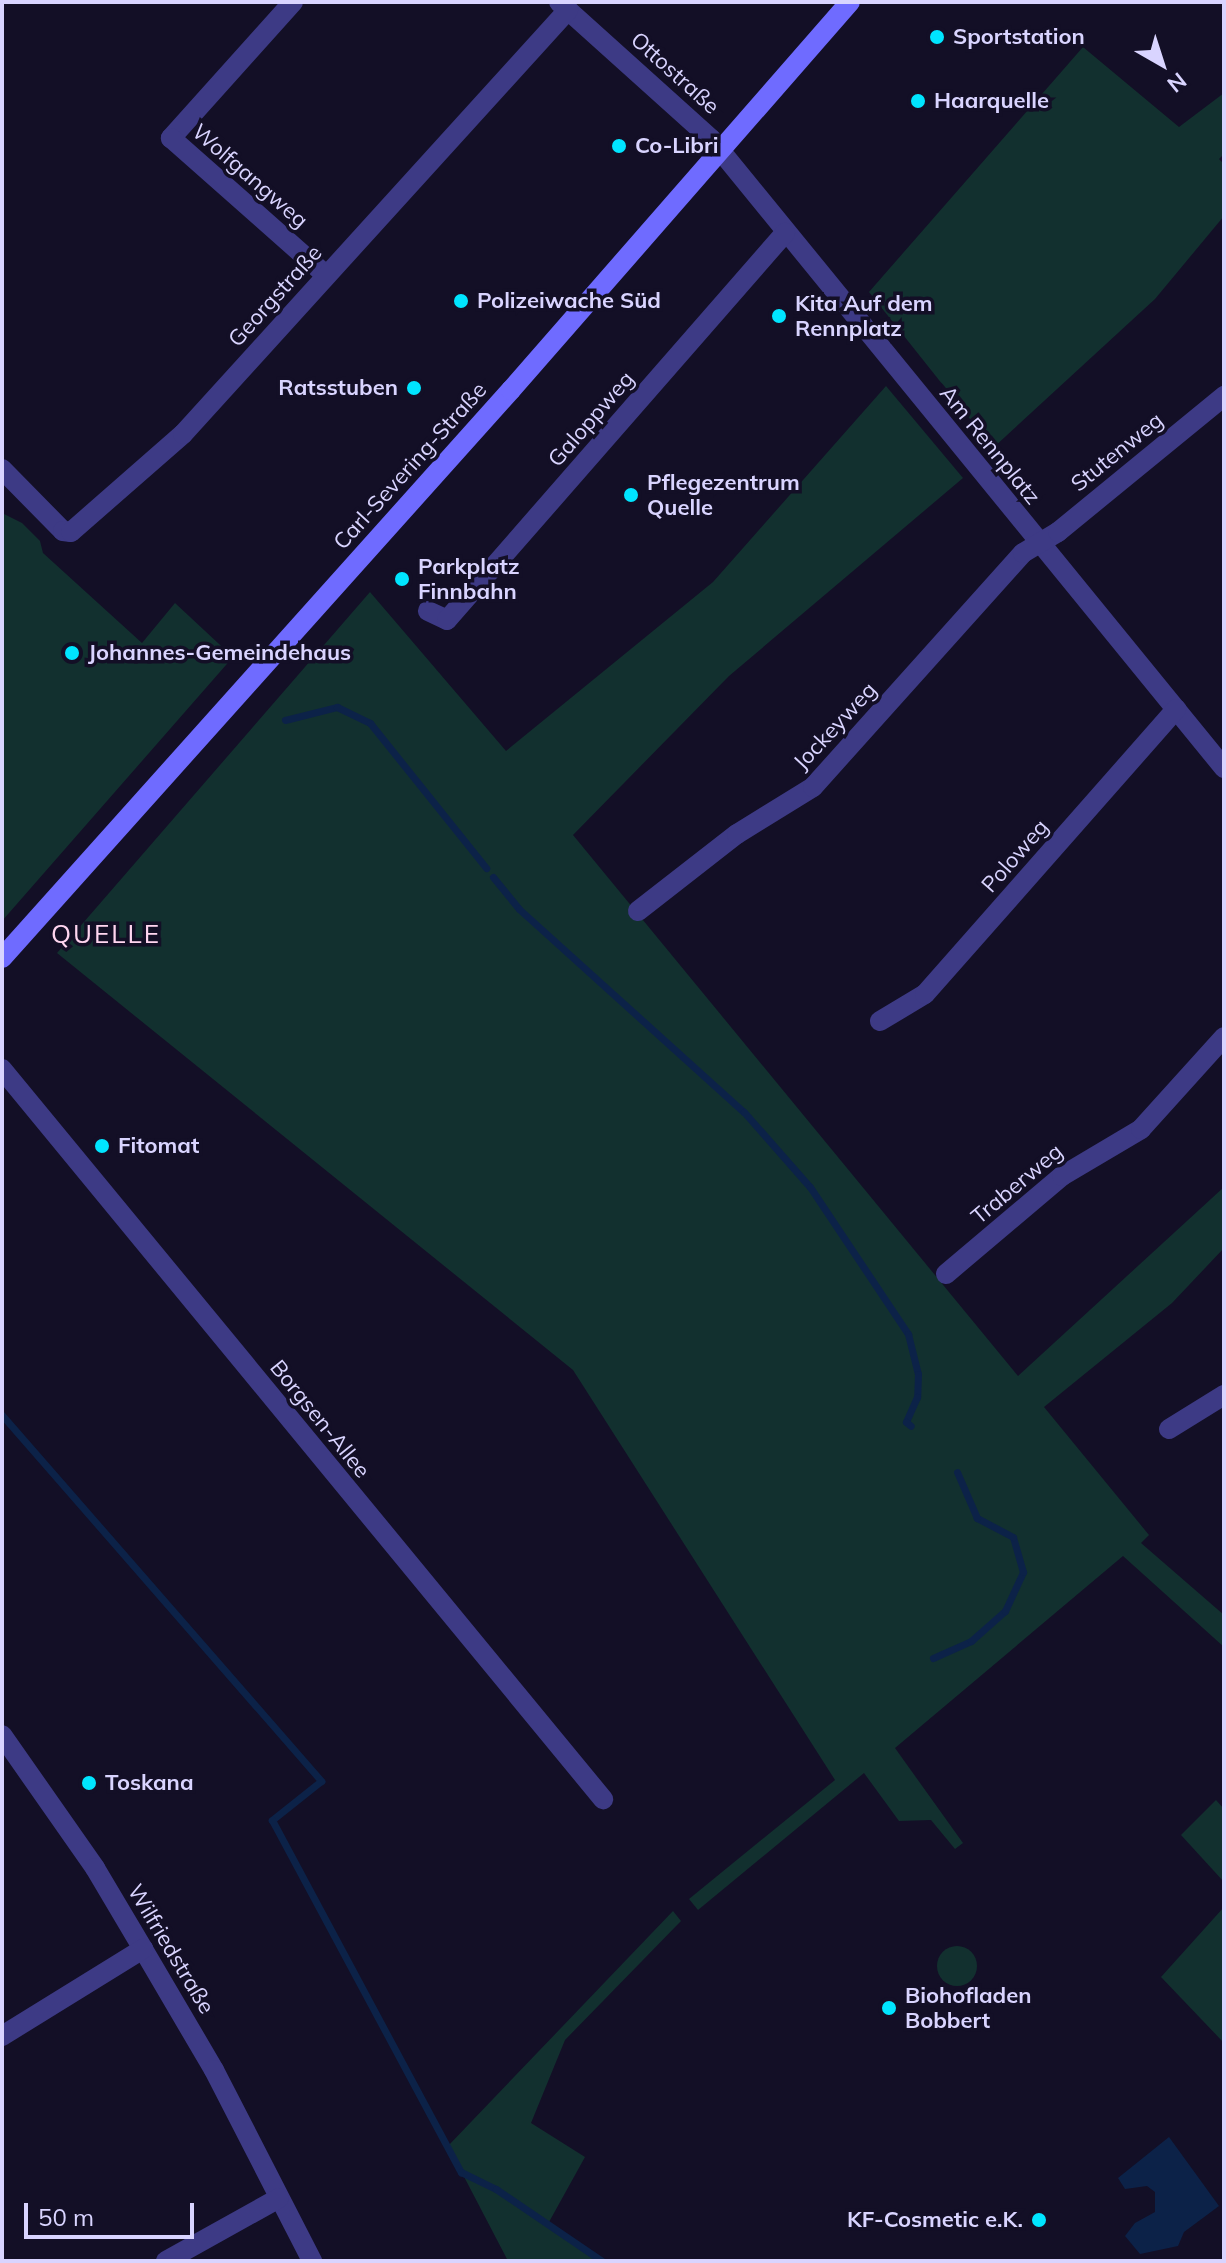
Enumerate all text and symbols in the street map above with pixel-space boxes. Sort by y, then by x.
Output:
place label: Sportstation [953,24,1085,50]
north arrow [1122,24,1202,104]
street label: Ottostraße [625,26,725,120]
marker: Sportstation [928,28,946,46]
text: N [1162,67,1192,99]
place label: Haarquelle [934,88,1049,114]
marker: Haarquelle [909,92,927,110]
street label: Wolfgangweg [187,119,313,233]
place label: Co-Libri [635,133,718,159]
marker: Co-Libri [610,137,628,155]
street label: Georgstraße [223,240,327,352]
place label: Polizeiwache Süd [477,288,661,314]
place label: Kita Auf dem Rennplatz [795,290,933,342]
marker: Polizeiwache Süd [452,292,470,310]
marker: Kita Auf dem Rennplatz [770,307,788,325]
street label: Galoppweg [542,366,640,472]
place label: Ratsstuben [278,375,398,401]
street label: Carl-Severing-Straße [328,377,492,555]
marker: Ratsstuben [405,379,423,397]
street label: Am Rennplatz [934,380,1046,510]
street label: Stutenweg [1066,407,1168,497]
place label: Pflegezentrum Quelle [647,469,800,520]
marker: Pflegezentrum Quelle [622,486,640,504]
place label: Parkplatz Finnbahn [418,553,520,604]
marker: Parkplatz Finnbahn [393,570,411,588]
place label: Johannes-Gemeindehaus [88,640,351,666]
marker: Johannes-Gemeindehaus [63,644,81,662]
street label: Jockeyweg [788,677,882,775]
street label: Poloweg [976,814,1054,898]
district label: QUELLE [51,918,161,950]
place label: Fitomat [118,1133,199,1159]
marker: Fitomat [93,1137,111,1155]
street label: Traberweg [966,1138,1068,1230]
street label: Borgsen-Allee [264,1355,376,1483]
place label: Toskana [105,1770,194,1796]
marker: Toskana [80,1774,98,1792]
street label: Wilfriedstraße [122,1880,220,2018]
place label: Biohofladen Bobbert [905,1982,1032,2034]
marker: Biohofladen Bobbert [880,1999,898,2017]
scale bar [28,2187,198,2237]
text: 50 m [38,2202,94,2232]
place label: KF-Cosmetic e.K. [847,2207,1023,2233]
marker: KF-Cosmetic e.K. [1030,2211,1048,2229]

